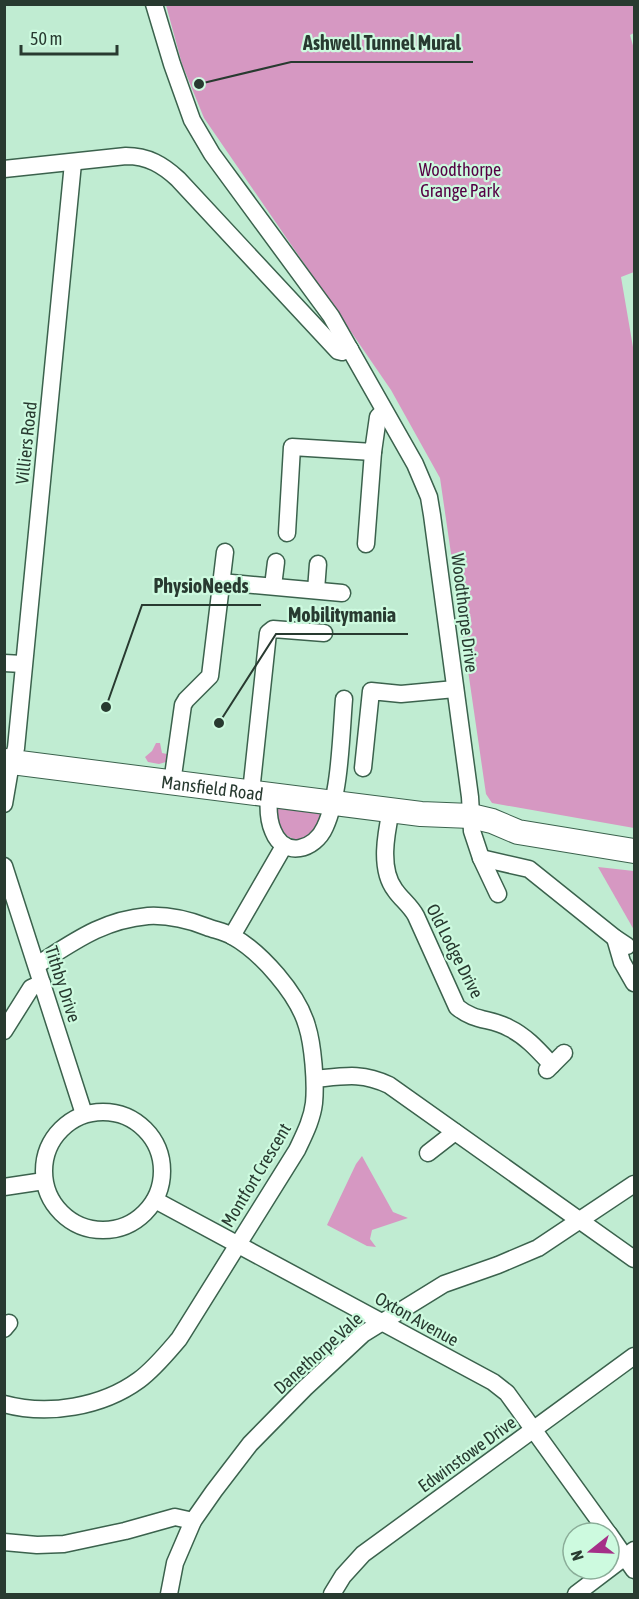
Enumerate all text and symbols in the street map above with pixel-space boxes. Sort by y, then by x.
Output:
scale bar [21,18,117,56]
callout: Ashwell Tunnel Mural [291,24,473,62]
text: 50 m [30,28,62,49]
text: Ashwell Tunnel Mural [302,31,462,54]
park label: Woodthorpe Grange Park [419,159,501,201]
street label: Villiers Road [11,400,41,486]
street label: Woodthorpe Drive [447,552,483,674]
callout: PhysioNeeds [142,567,261,605]
text: PhysioNeeds [153,574,249,597]
callout: Mobilitymania [276,596,408,634]
text: Mobilitymania [288,603,396,626]
street label: Mansfield Road [160,771,265,804]
street label: Old Lodge Drive [422,900,488,1002]
street label: Tithby Drive [41,943,85,1025]
street label: Montfort Crescent [217,1119,295,1231]
street label: Oxton Avenue [372,1287,462,1351]
street label: Danethorpe Vale [269,1308,367,1398]
street label: Edwinstowe Drive [414,1412,520,1496]
north arrow [561,1521,621,1581]
text: N [567,1548,587,1563]

